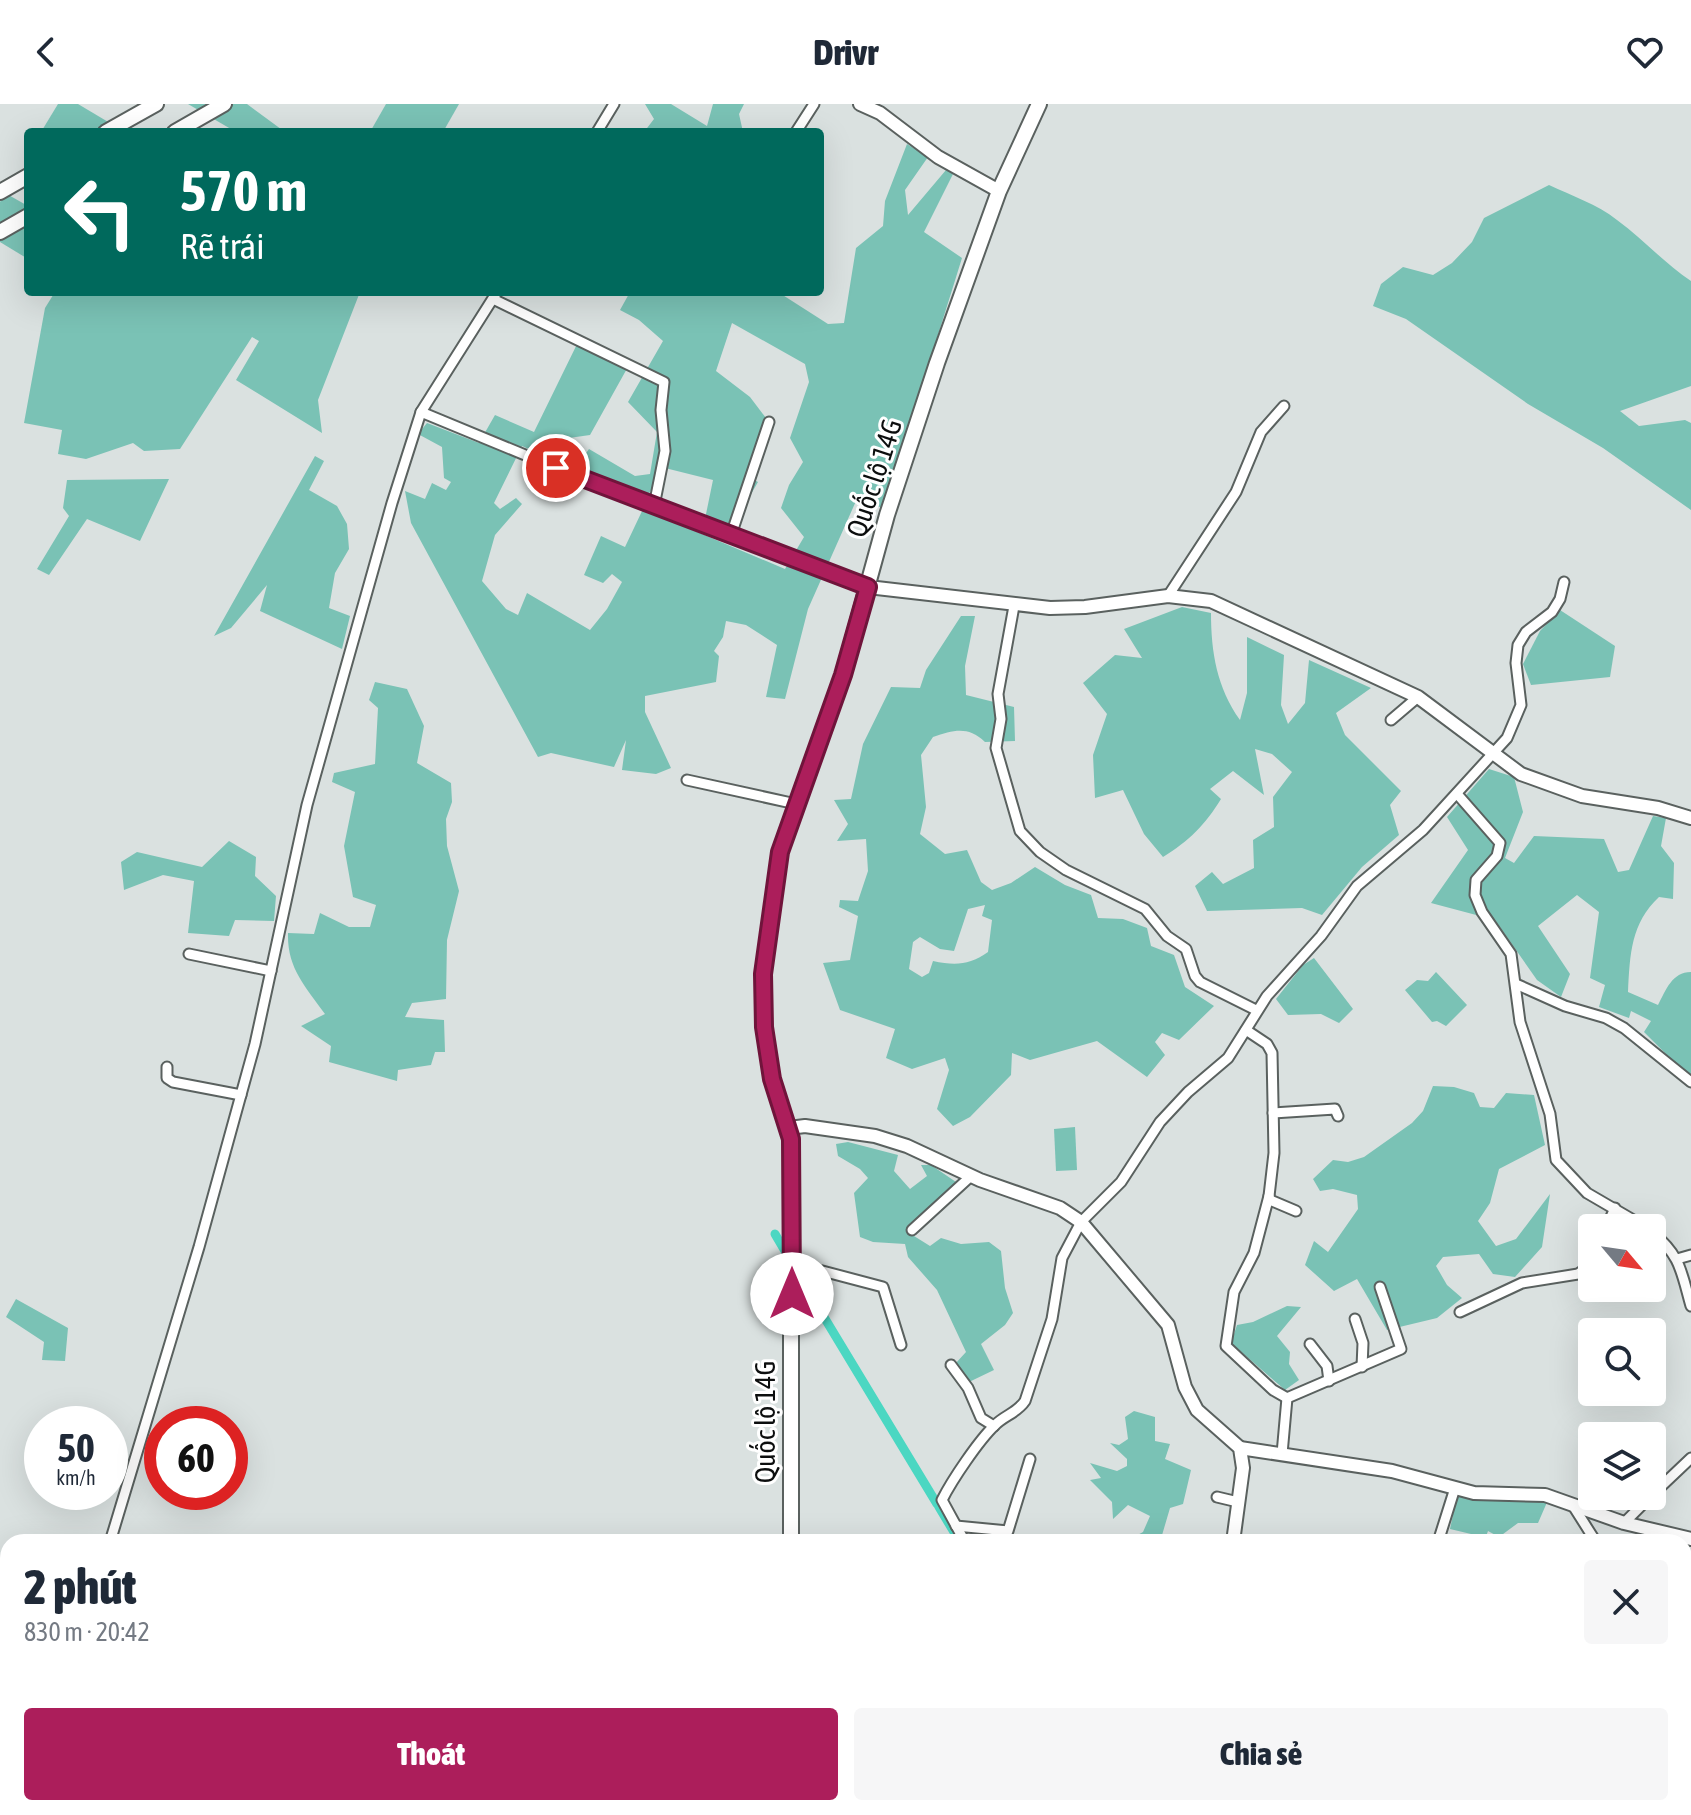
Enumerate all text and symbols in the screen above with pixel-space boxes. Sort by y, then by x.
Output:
icon: back [24,30,68,74]
icon: heart [1623,30,1667,74]
text: Drivr [813,31,878,73]
text: 570 m [180,159,307,223]
icon: left [48,160,152,264]
text: Rẽ trái [180,225,265,267]
street label: Quốc lộ 14G [840,415,908,541]
pin [522,434,590,502]
icon: arrive [534,446,578,490]
north arrow [1578,1214,1666,1302]
map controls [1578,1214,1666,1510]
position arrow [750,1252,834,1336]
button: search [1578,1318,1666,1406]
street label: Quốc lộ 14G [749,1361,781,1483]
speed limit sign: 60 [144,1406,248,1510]
button: layers [1578,1422,1666,1510]
text: 50 [57,1425,95,1470]
text: km/h [56,1466,96,1489]
text: 2 phút [24,1559,136,1614]
button: close [1584,1560,1668,1644]
text: 830 m · 20:42 [24,1617,150,1647]
button: Thoát [24,1708,838,1800]
button: Chia sẻ [854,1708,1668,1800]

